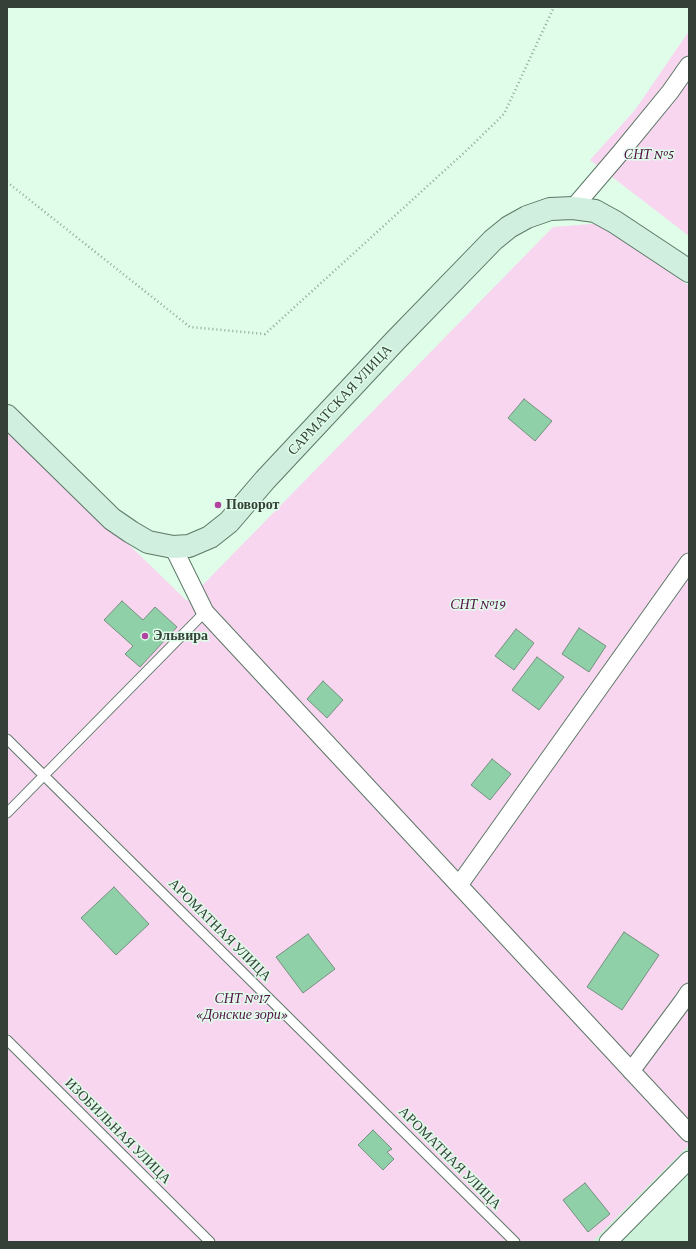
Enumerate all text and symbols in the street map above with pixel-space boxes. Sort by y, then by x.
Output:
park label: СНТ №5 [624,147,674,163]
street label: САРМАТСКАЯ УЛИЦА [284,341,396,459]
place label: Поворот [226,497,279,513]
marker: Поворот [213,500,223,510]
park label: СНТ №19 [450,597,506,613]
place label: Эльвира [153,628,208,644]
marker: Эльвира [140,631,150,641]
street label: АРОМАТНАЯ УЛИЦА [165,875,275,985]
park label: СНТ №17 «Донские зори» [196,991,288,1024]
street label: ИЗОБИЛЬНАЯ УЛИЦА [61,1074,175,1188]
street label: АРОМАТНАЯ УЛИЦА [395,1103,505,1213]

